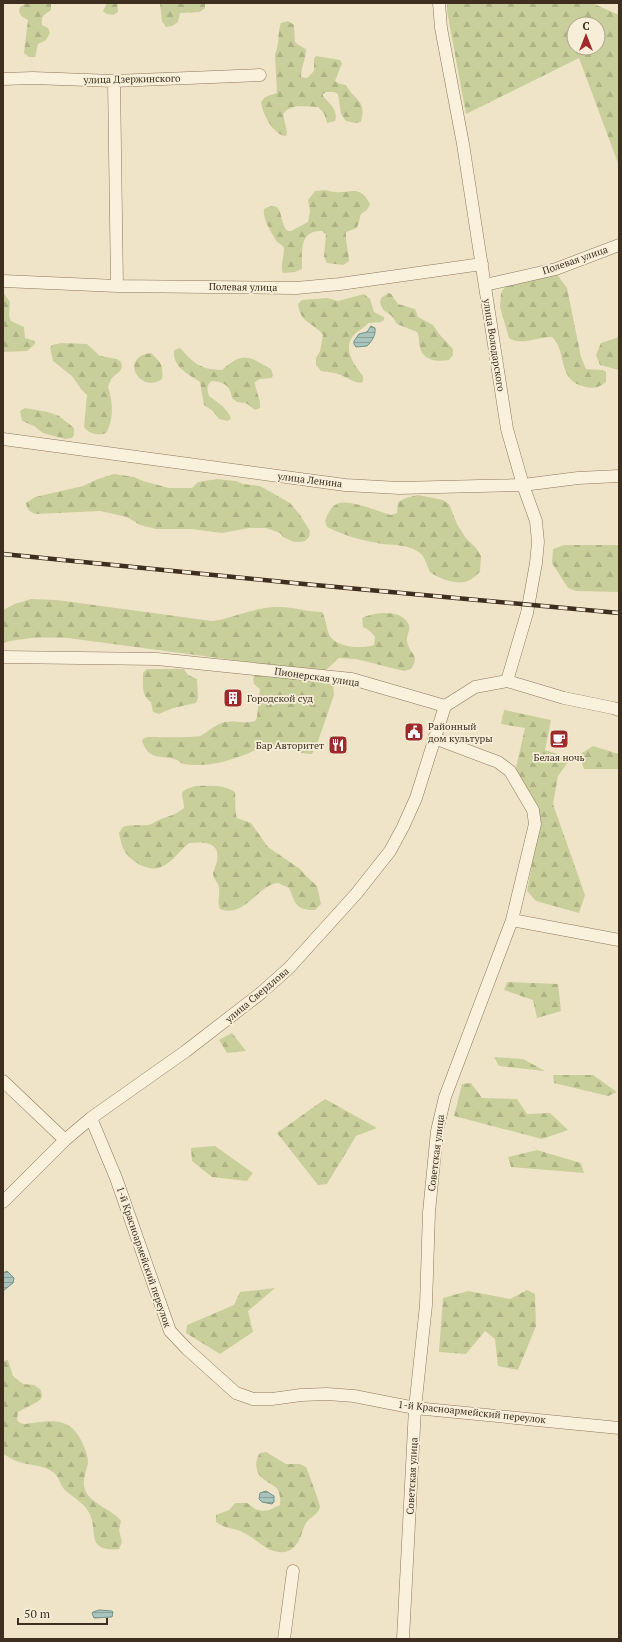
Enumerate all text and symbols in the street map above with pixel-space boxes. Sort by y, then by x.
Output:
north arrow [566,16,606,56]
text: С [582,19,590,33]
street label: улица Дзержинского [82,72,181,86]
street label: Полевая улица [540,243,610,277]
street label: Полевая улица [209,280,277,294]
street label: улица Володарского [480,297,508,393]
street label: улица Ленина [276,469,343,490]
street label: Пионерская улица [273,665,361,689]
building icon: Городской суд [222,687,244,709]
place label: Городской суд [247,692,313,705]
place label: Районный дом культуры [428,720,493,745]
public building icon: Районный дом культуры [403,721,425,743]
cafe icon: Белая ночь [548,728,570,750]
restaurant icon: Бар Авторитет [327,734,349,756]
place label: Бар Авторитет [256,739,324,752]
place label: Белая ночь [533,751,585,764]
street label: улица Свердлова [222,965,292,1026]
street label: Советская улица [425,1114,447,1192]
street label: 1-й Красноармейский переулок [114,1185,174,1330]
street label: 1-й Красноармейский переулок [398,1398,547,1426]
street label: Советская улица [403,1437,421,1515]
scale bar [18,1600,107,1626]
text: 50 m [24,1606,51,1621]

